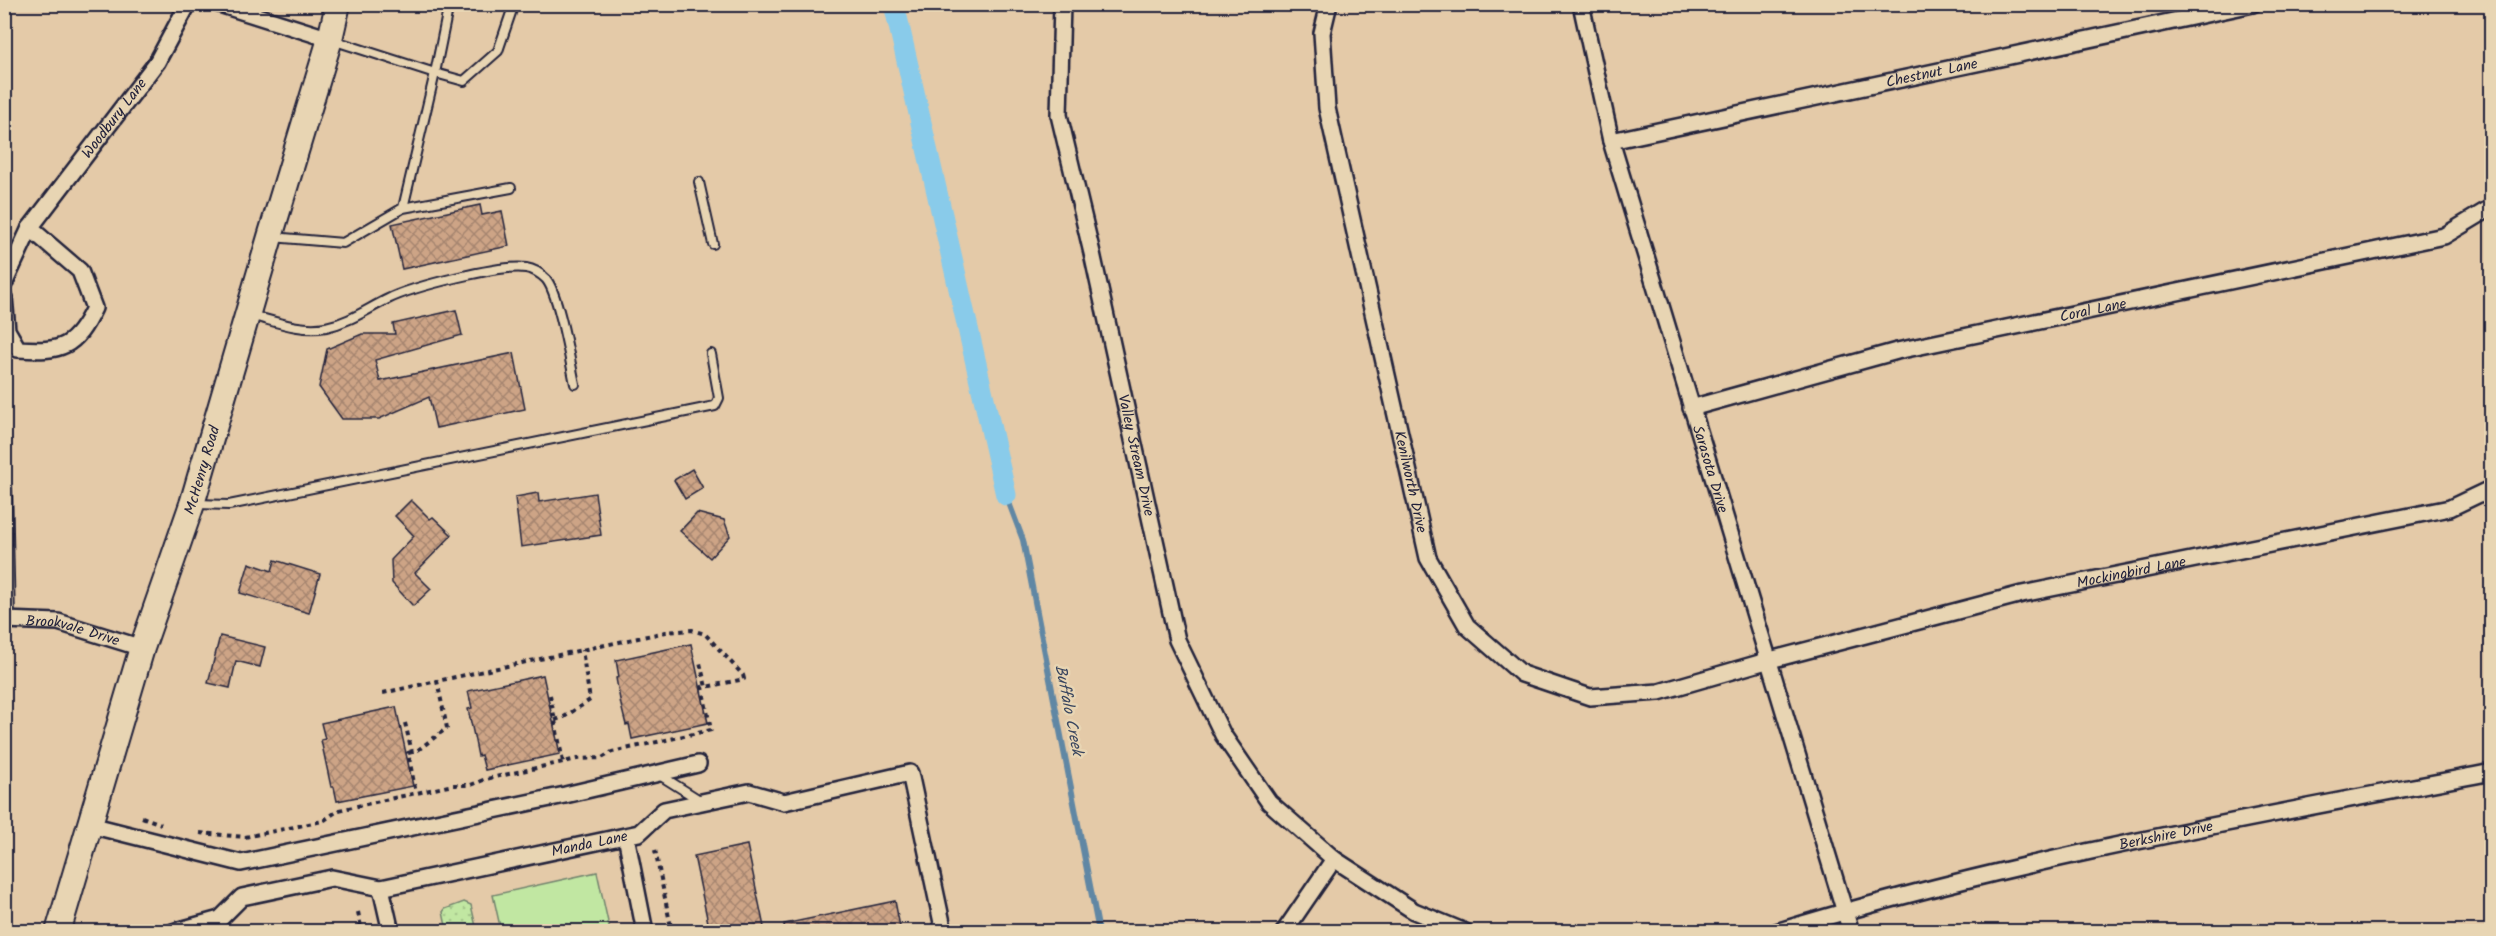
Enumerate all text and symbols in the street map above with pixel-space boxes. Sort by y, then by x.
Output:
street label: Chestnut Lane [1884,52,1980,95]
street label: Woodbury Lane [76,73,154,164]
street label: Coral Lane [2058,292,2129,329]
street label: Valley Stream Drive [1110,392,1161,519]
street label: McHenry Road [178,423,227,518]
street label: Sarasota Drive [1685,423,1734,516]
street label: Kenilworth Drive [1387,429,1433,536]
street label: Mockingbird Lane [2075,550,2188,596]
street label: Brookvale Drive [25,610,123,653]
water label: Buffalo Creek [1047,663,1090,760]
street label: Berkshire Drive [2117,815,2216,858]
street label: Manda Lane [549,825,630,864]

